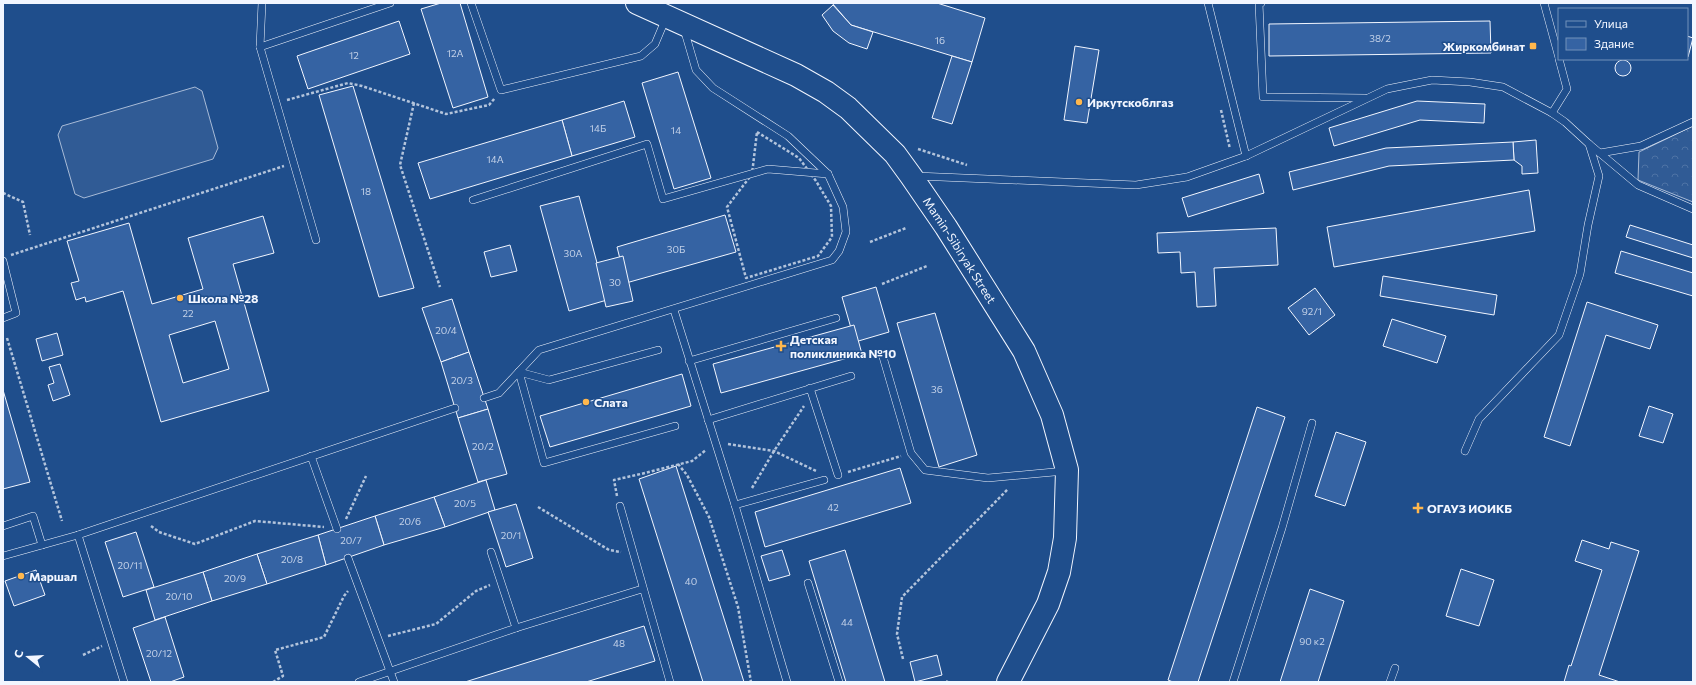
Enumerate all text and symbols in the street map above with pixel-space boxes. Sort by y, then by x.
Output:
legend [1558,8,1688,60]
text: Улица [1594,16,1628,30]
house number: 38/2 [1369,32,1391,44]
house number: 16 [935,34,945,46]
text: Здание [1594,36,1634,50]
place label: Жиркомбинат [1442,39,1525,53]
marker: Жиркомбинат [1528,41,1538,51]
house number: 12А [447,47,463,59]
house number: 12 [349,49,359,61]
place label: Иркутскоблгаз [1087,95,1174,109]
marker: Иркутскоблгаз [1074,97,1084,107]
house number: 14Б [590,122,606,134]
house number: 14 [671,124,681,136]
house number: 14А [486,153,504,165]
house number: 18 [361,185,371,197]
street label: Mamin-Sibiryak Street [921,194,999,306]
house number: 30Б [667,243,685,255]
house number: 30А [564,247,583,259]
house number: 30 [609,276,621,288]
place label: Школа №28 [188,291,258,305]
marker: Школа №28 [175,293,185,303]
house number: 92/1 [1302,305,1322,317]
house number: 22 [182,307,194,319]
house number: 20/4 [435,324,457,336]
place label: Детская поликлиника №10 [790,332,896,360]
marker: Детская поликлиника №10 [775,340,787,352]
house number: 20/3 [451,374,473,386]
house number: 36 [931,383,943,395]
place label: Слата [594,395,628,409]
marker: Слата [581,397,591,407]
house number: 20/2 [472,440,494,452]
house number: 20/5 [454,497,476,509]
house number: 42 [827,501,839,513]
place label: ОГАУЗ ИОИКБ [1427,501,1512,515]
marker: ОГАУЗ ИОИКБ [1412,502,1424,514]
house number: 20/6 [399,515,421,527]
house number: 20/1 [501,529,521,541]
house number: 20/7 [340,534,362,546]
house number: 20/8 [281,553,303,565]
house number: 20/11 [118,559,142,571]
place label: Маршал [29,569,77,583]
marker: Маршал [16,571,26,581]
house number: 20/9 [224,572,246,584]
house number: 40 [685,575,697,587]
house number: 20/10 [165,590,193,602]
house number: 44 [841,616,853,628]
house number: 90 к2 [1299,635,1325,647]
north arrow [8,637,48,677]
house number: 48 [613,637,625,649]
house number: 20/12 [146,647,173,659]
text: С [11,648,26,659]

